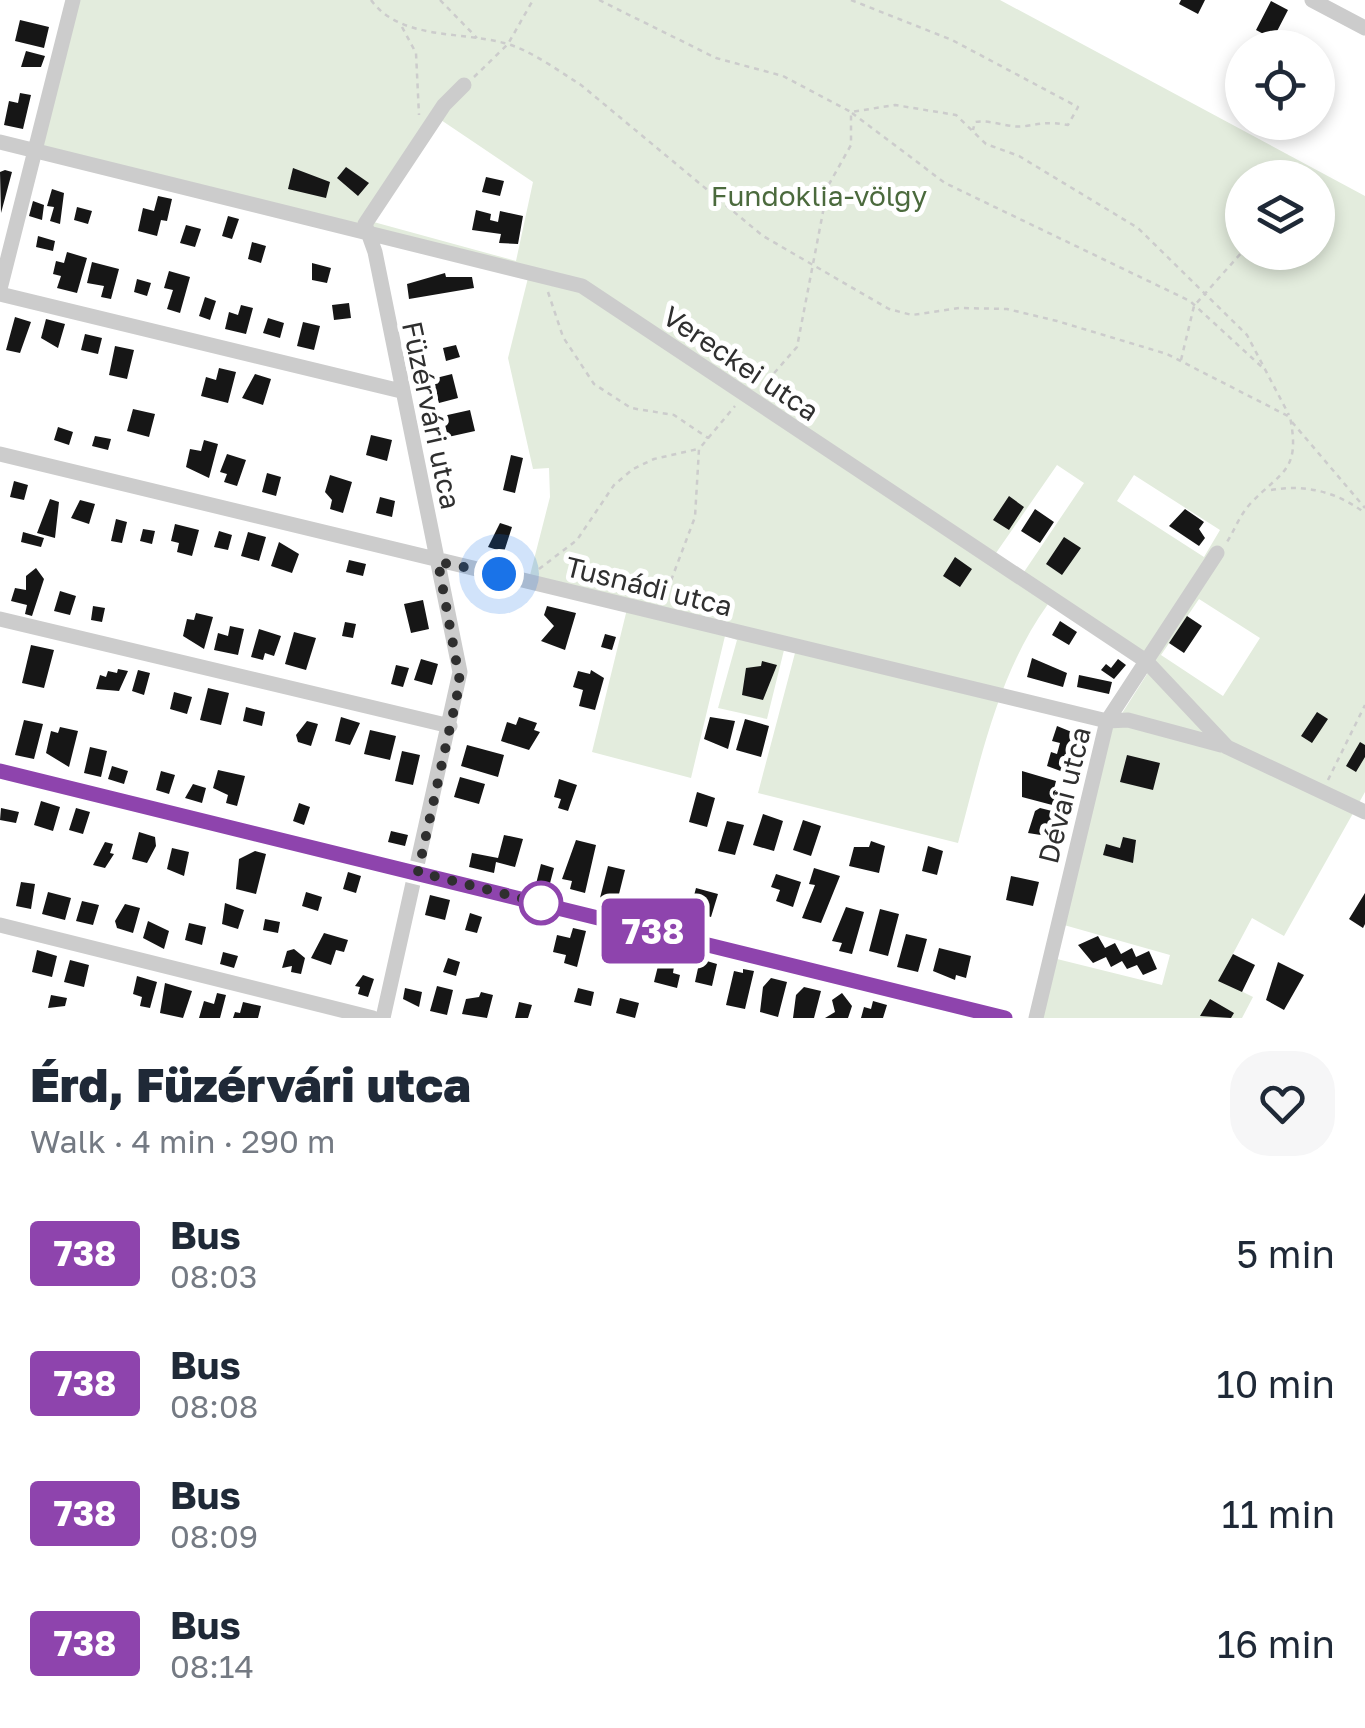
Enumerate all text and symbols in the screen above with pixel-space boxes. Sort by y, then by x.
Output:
map controls [1225,30,1335,270]
button: locate [1225,30,1335,140]
button: layers [1225,160,1335,270]
park label: Fundoklia-völgy [711,179,928,212]
street label: Vereckei utca [657,299,825,427]
street label: Füzérvári utca [396,318,468,512]
your location [474,549,524,599]
street label: Tusnádi utca [562,549,736,623]
street label: Dévai utca [1031,723,1097,867]
unlabelled marker [520,882,562,924]
line badge: 738 [596,898,710,964]
text: 738 [622,910,684,952]
button: heart [1230,1051,1335,1156]
text: Érd, Füzérvári utca [30,1055,471,1113]
text: Walk · 4 min · 290 m [30,1122,335,1160]
text: Bus [170,1212,241,1257]
text: 5 min [1236,1231,1335,1276]
text: 738 [54,1232,116,1274]
text: 08:03 [170,1257,258,1295]
text: Bus [170,1342,241,1387]
text: 10 min [1216,1361,1335,1406]
text: 738 [54,1362,116,1404]
text: 08:08 [170,1387,258,1425]
text: Bus [170,1472,241,1517]
text: 11 min [1221,1491,1335,1536]
text: 738 [54,1492,116,1534]
text: 08:09 [170,1517,258,1555]
text: Bus [170,1602,241,1647]
text: 16 min [1217,1621,1335,1666]
text: 738 [54,1622,116,1664]
text: 08:14 [170,1647,254,1685]

